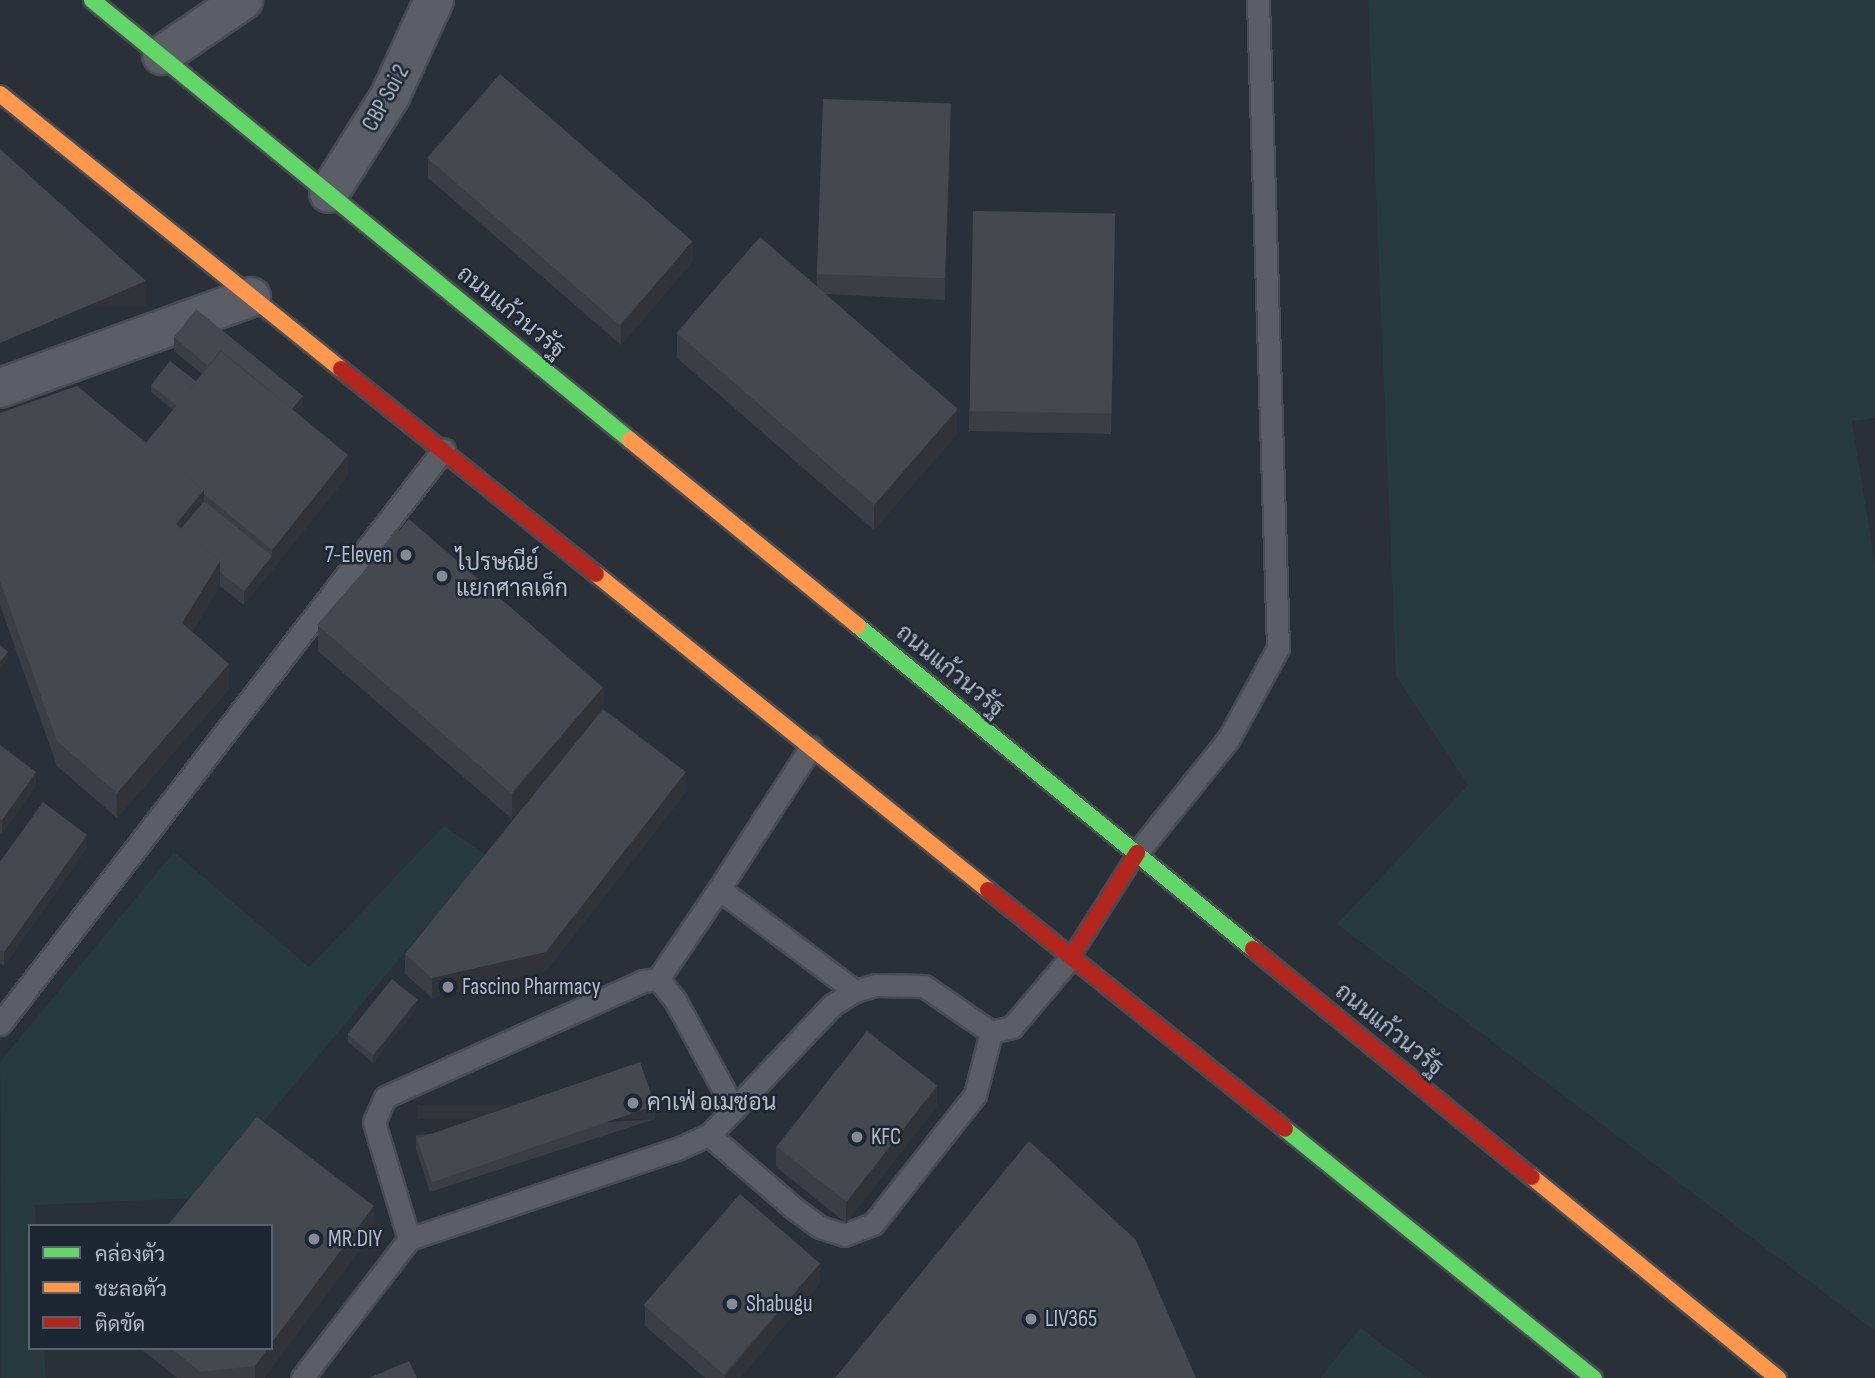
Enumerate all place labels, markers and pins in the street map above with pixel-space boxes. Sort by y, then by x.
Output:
place label: 7-Eleven [325,541,392,569]
marker: 7-Eleven [398,547,414,563]
place label: ไปรษณีย์ แยกศาลเด็ก [456,549,568,603]
marker: ไปรษณีย์ แยกศาลเด็ก [434,568,450,584]
place label: Fascino Pharmacy [462,973,601,1001]
marker: Fascino Pharmacy [440,979,456,995]
place label: คาเฟ่ อเมซอน [647,1089,776,1117]
marker: คาเฟ่ อเมซอน [625,1095,641,1111]
place label: KFC [871,1123,901,1151]
marker: KFC [849,1129,865,1145]
place label: MR.DIY [328,1225,382,1253]
marker: MR.DIY [306,1231,322,1247]
place label: Shabugu [746,1290,812,1318]
marker: Shabugu [724,1296,740,1312]
place label: LIV365 [1045,1305,1097,1333]
marker: LIV365 [1023,1311,1039,1327]

